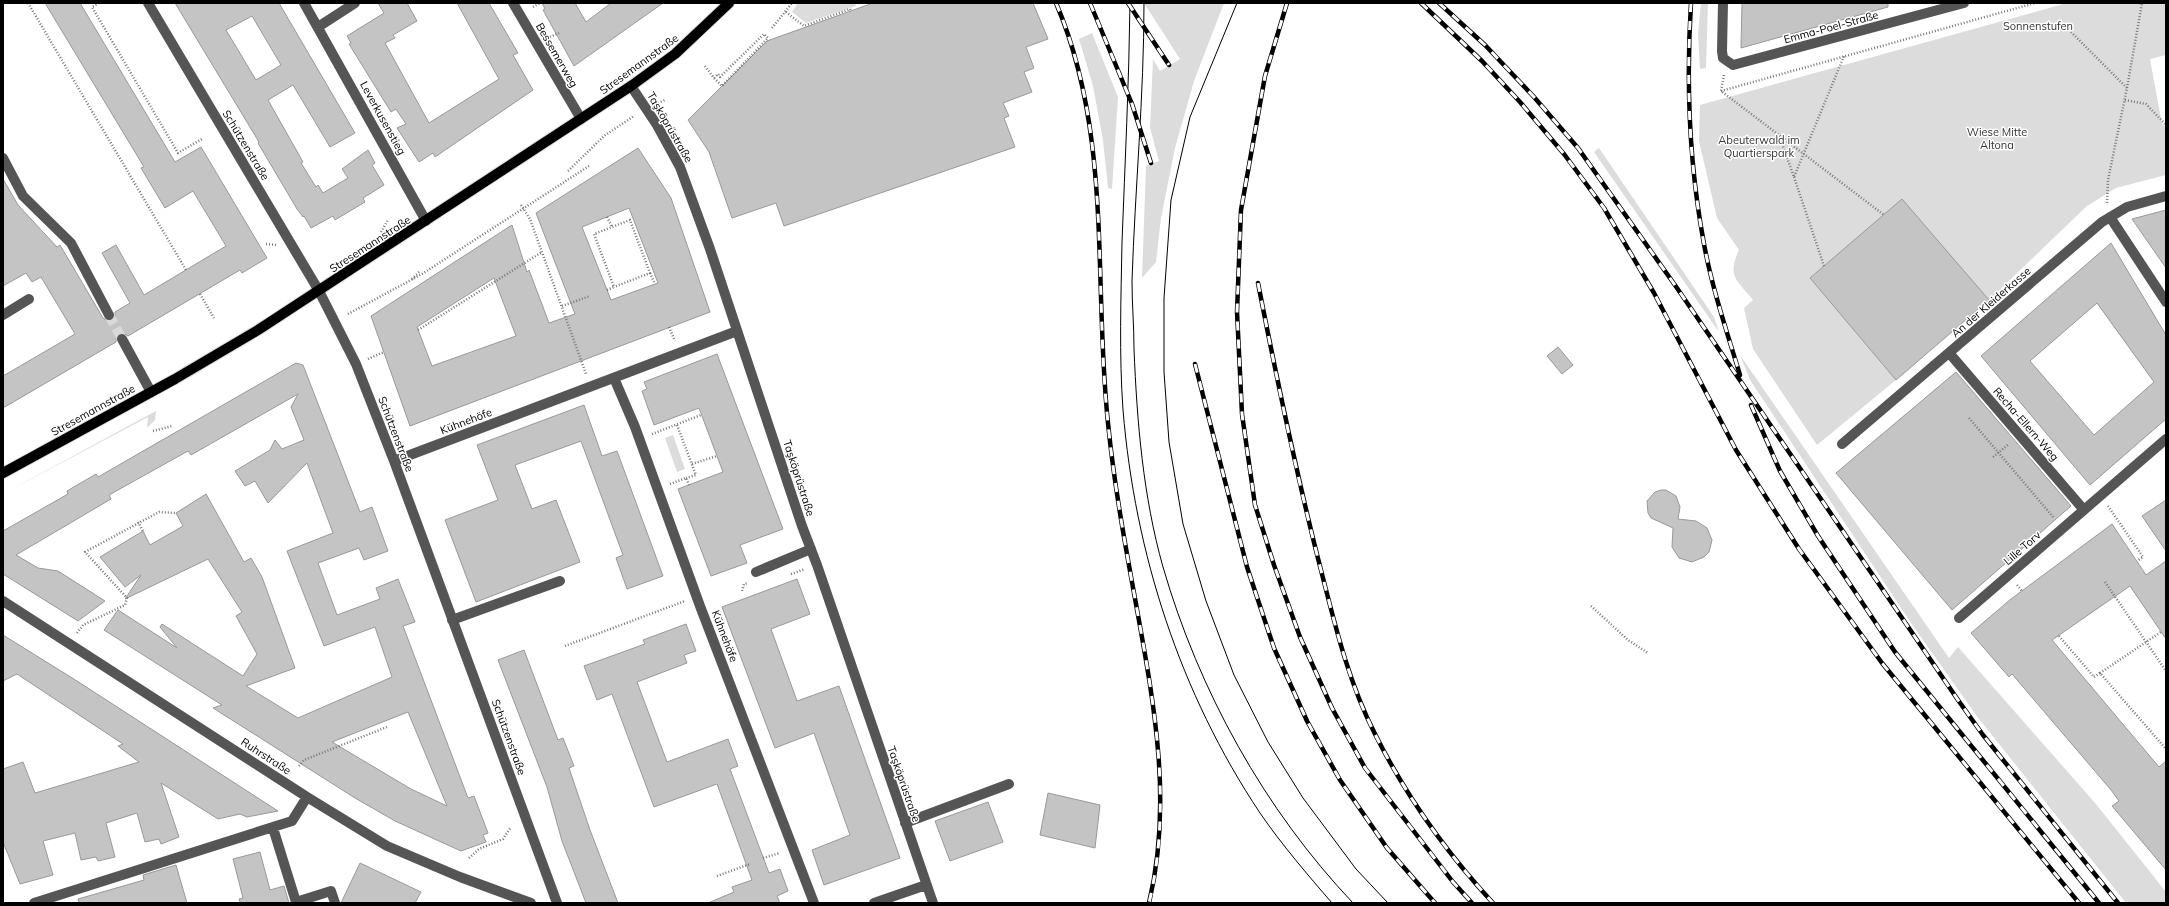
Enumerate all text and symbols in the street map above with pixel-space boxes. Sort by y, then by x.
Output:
street label: Emma-Poel-Straße [1782,8,1880,46]
park label: Sonnenstufen [2003,19,2073,33]
street label: Bessemerweg [533,20,581,90]
street label: Stresemannstraße [597,31,681,97]
street label: Leverkusenstieg [357,79,409,157]
street label: Taşköprüstraße [644,89,696,165]
street label: Schützenstraße [219,107,273,183]
park label: Wiese Mitte Altona [1967,125,2027,152]
park label: Abeuterwald im Quartierspark [1718,133,1800,160]
street label: Stresemannstraße [327,213,413,275]
street label: An der Kleiderkasse [1948,264,2034,340]
street label: Stresemannstraße [49,381,137,439]
street label: Recha-Ellern-Weg [1990,384,2062,464]
street label: Schützenstraße [375,394,417,474]
street label: Kühnehöfe [438,405,494,437]
street label: Taşköprüstraße [780,438,818,518]
street label: Lille Torv [2000,528,2044,568]
street label: Kühnehöfe [709,608,741,664]
street label: Schützenstraße [489,697,529,777]
street label: Ruhrstraße [238,735,294,777]
street label: Taşköprüstraße [884,744,924,824]

